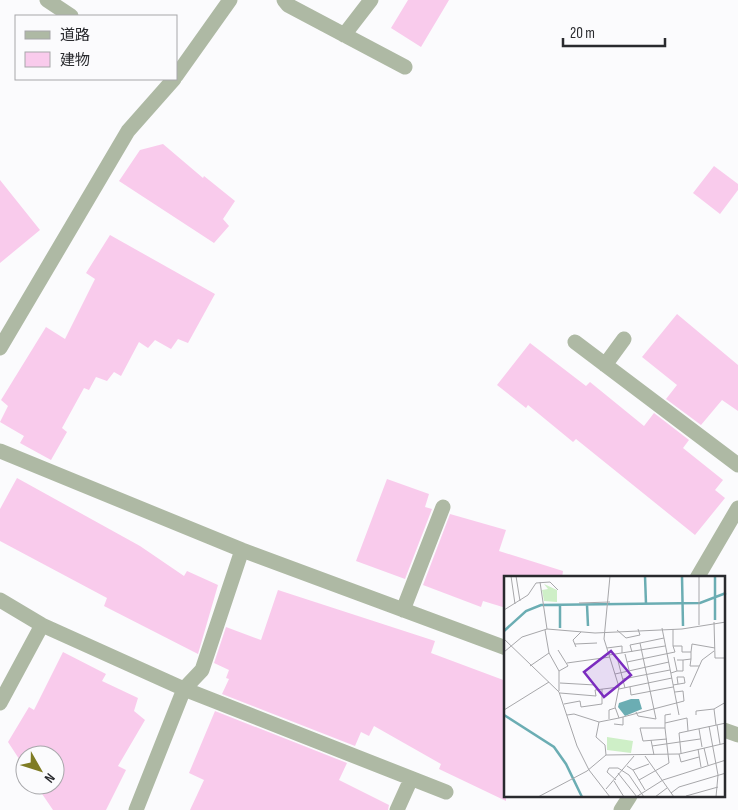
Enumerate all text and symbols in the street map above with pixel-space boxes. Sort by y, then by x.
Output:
legend [15,15,178,80]
scale bar [563,15,666,47]
text: 20 m [570,24,595,43]
text: 道路 [60,26,90,45]
text: 建物 [60,51,90,70]
inset map [504,576,726,798]
north arrow [15,745,65,795]
text: N [41,770,59,786]

